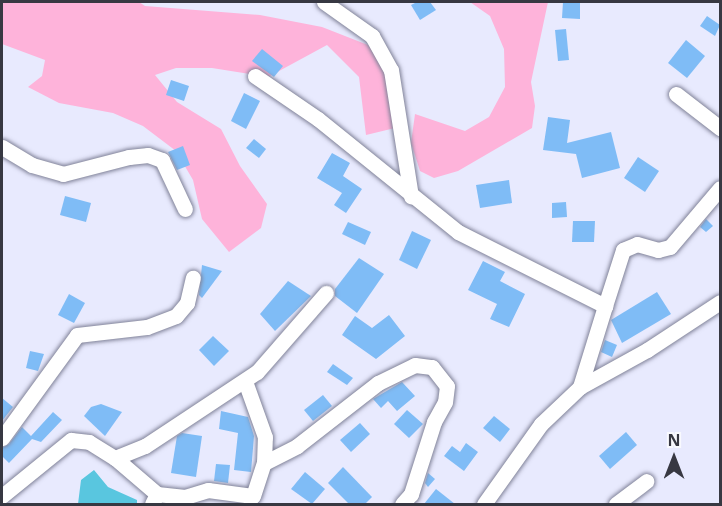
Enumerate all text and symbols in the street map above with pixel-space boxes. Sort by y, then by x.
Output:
north arrow [644,428,704,488]
text: N [667,429,681,451]

